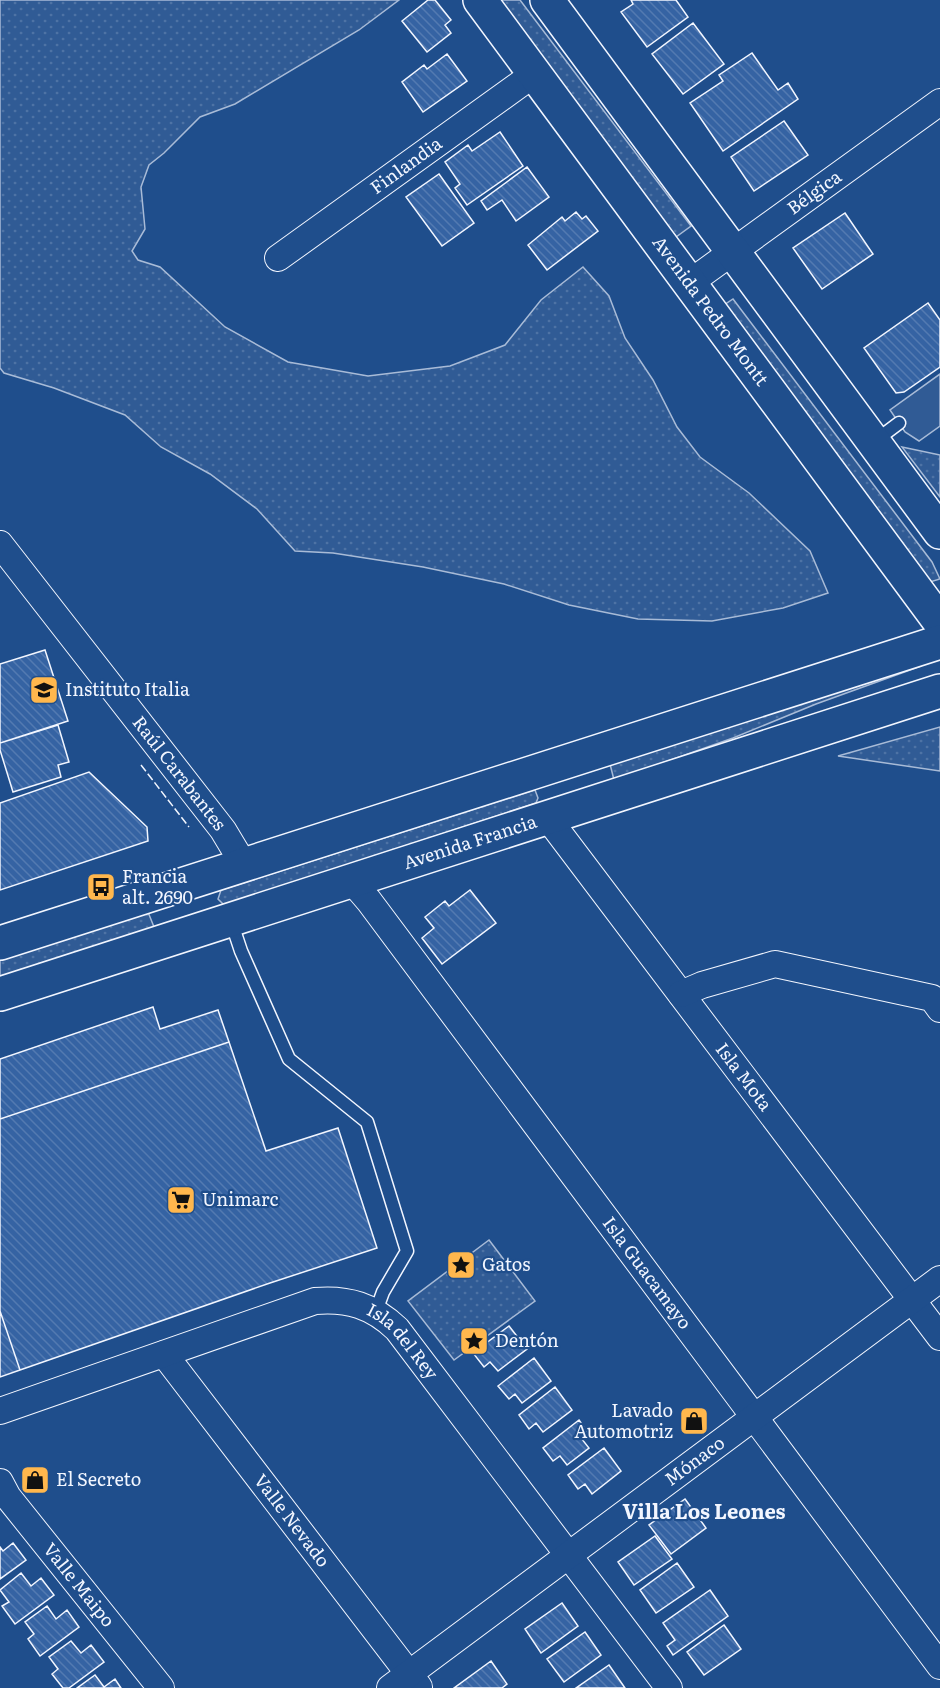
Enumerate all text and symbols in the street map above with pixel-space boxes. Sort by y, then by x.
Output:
street label: Finlandia [364,129,447,200]
street label: Bélgica [781,162,847,220]
street label: Avenida Pedro Montt [647,229,776,392]
school or university icon: Instituto Italia [28,674,60,706]
place label: Instituto Italia [65,675,190,702]
street label: Raúl Carabantes [127,709,233,836]
street label: Avenida Francia [400,807,540,875]
place label: Francia alt. 2690 [122,862,193,910]
bus stop icon: Francia alt. 2690 [85,871,117,903]
street label: Isla Mota [710,1036,780,1116]
supermarket icon: Unimarc [165,1184,197,1216]
place label: Unimarc [202,1185,278,1212]
street label: Isla Guacamayo [597,1210,699,1334]
place icon: Gatos [445,1249,477,1281]
place label: Gatos [482,1250,530,1277]
street label: Isla del Rey [363,1295,446,1385]
place icon: Dentón [458,1325,490,1357]
place label: Dentón [495,1326,559,1353]
place label: Lavado Automotriz [574,1396,673,1444]
shop icon: Lavado Automotriz [678,1405,710,1437]
street label: Mónaco [658,1429,730,1491]
shop icon: El Secreto [19,1464,51,1496]
place label: El Secreto [56,1465,141,1492]
street label: Valle Nevado [248,1467,337,1572]
district label: Villa Los Leones [622,1495,786,1525]
street label: Valle Maipo [37,1536,122,1632]

